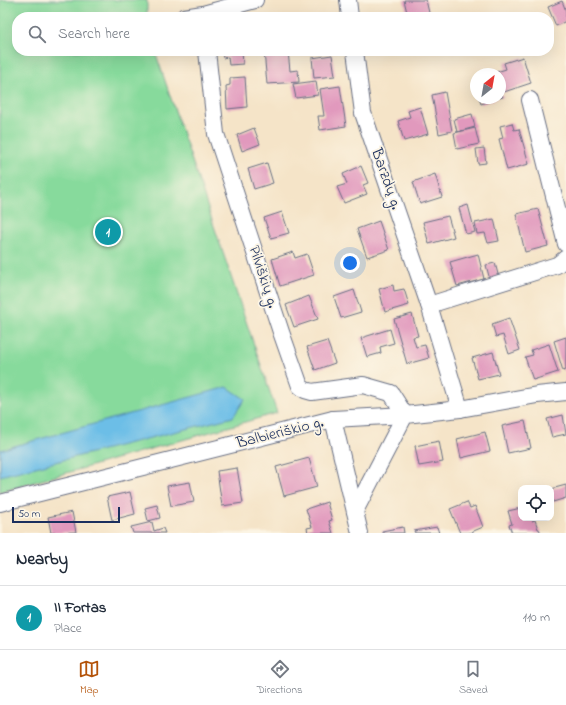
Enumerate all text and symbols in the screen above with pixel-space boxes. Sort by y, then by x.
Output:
search box [12,12,554,56]
icon: search [26,23,48,45]
text: Search here [58,23,130,45]
north arrow [470,68,506,104]
street label: Barzdų g. [364,144,408,213]
pin: 1 [95,217,121,247]
street label: Pilviškių g. [242,243,284,311]
your location [340,253,360,273]
street label: Balbieriškio g. [233,411,326,456]
map controls [518,485,554,521]
button: locate [518,485,554,521]
scale bar [12,505,120,524]
text: 50 m [18,506,40,522]
text: Nearby [16,547,68,572]
text: II Fortas [54,597,106,619]
text: 1 [27,608,31,627]
text: 110 m [523,608,550,627]
text: Place [54,619,82,638]
tab: Map [78,658,100,698]
tab: Directions [257,658,303,698]
tab: Saved [459,658,488,698]

